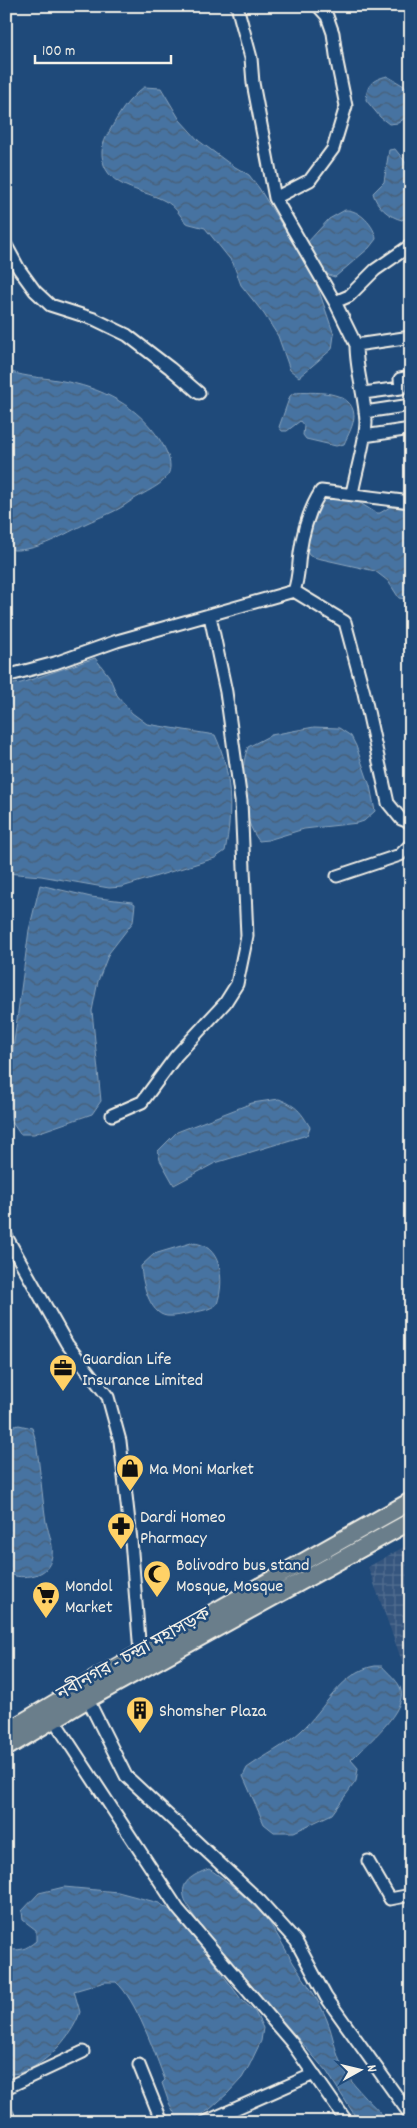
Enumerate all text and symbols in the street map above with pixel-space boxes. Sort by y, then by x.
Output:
scale bar [35,32,171,64]
text: 100 m [42,41,75,63]
place label: Guardian Life Insurance Limited [82,1348,203,1394]
office icon: Guardian Life Insurance Limited [48,1353,78,1392]
shop icon: Ma Moni Market [115,1453,145,1492]
place label: Ma Moni Market [149,1458,254,1483]
place label: Dardi Homeo Pharmacy [140,1506,226,1552]
pharmacy icon: Dardi Homeo Pharmacy [106,1511,136,1550]
place label: Bolivodro bus stand Mosque, Mosque [176,1554,310,1600]
mosque icon: Bolivodro bus stand Mosque, Mosque [142,1559,172,1598]
place label: Mondol Market [65,1575,113,1621]
supermarket icon: Mondol Market [31,1580,61,1619]
street label: নবীনগর - চন্দ্রা মহাসড়ক [52,1602,216,1708]
building icon: Shomsher Plaza [125,1695,155,1734]
place label: Shomsher Plaza [159,1700,267,1725]
north arrow [334,2046,384,2096]
text: N [361,2064,381,2073]

